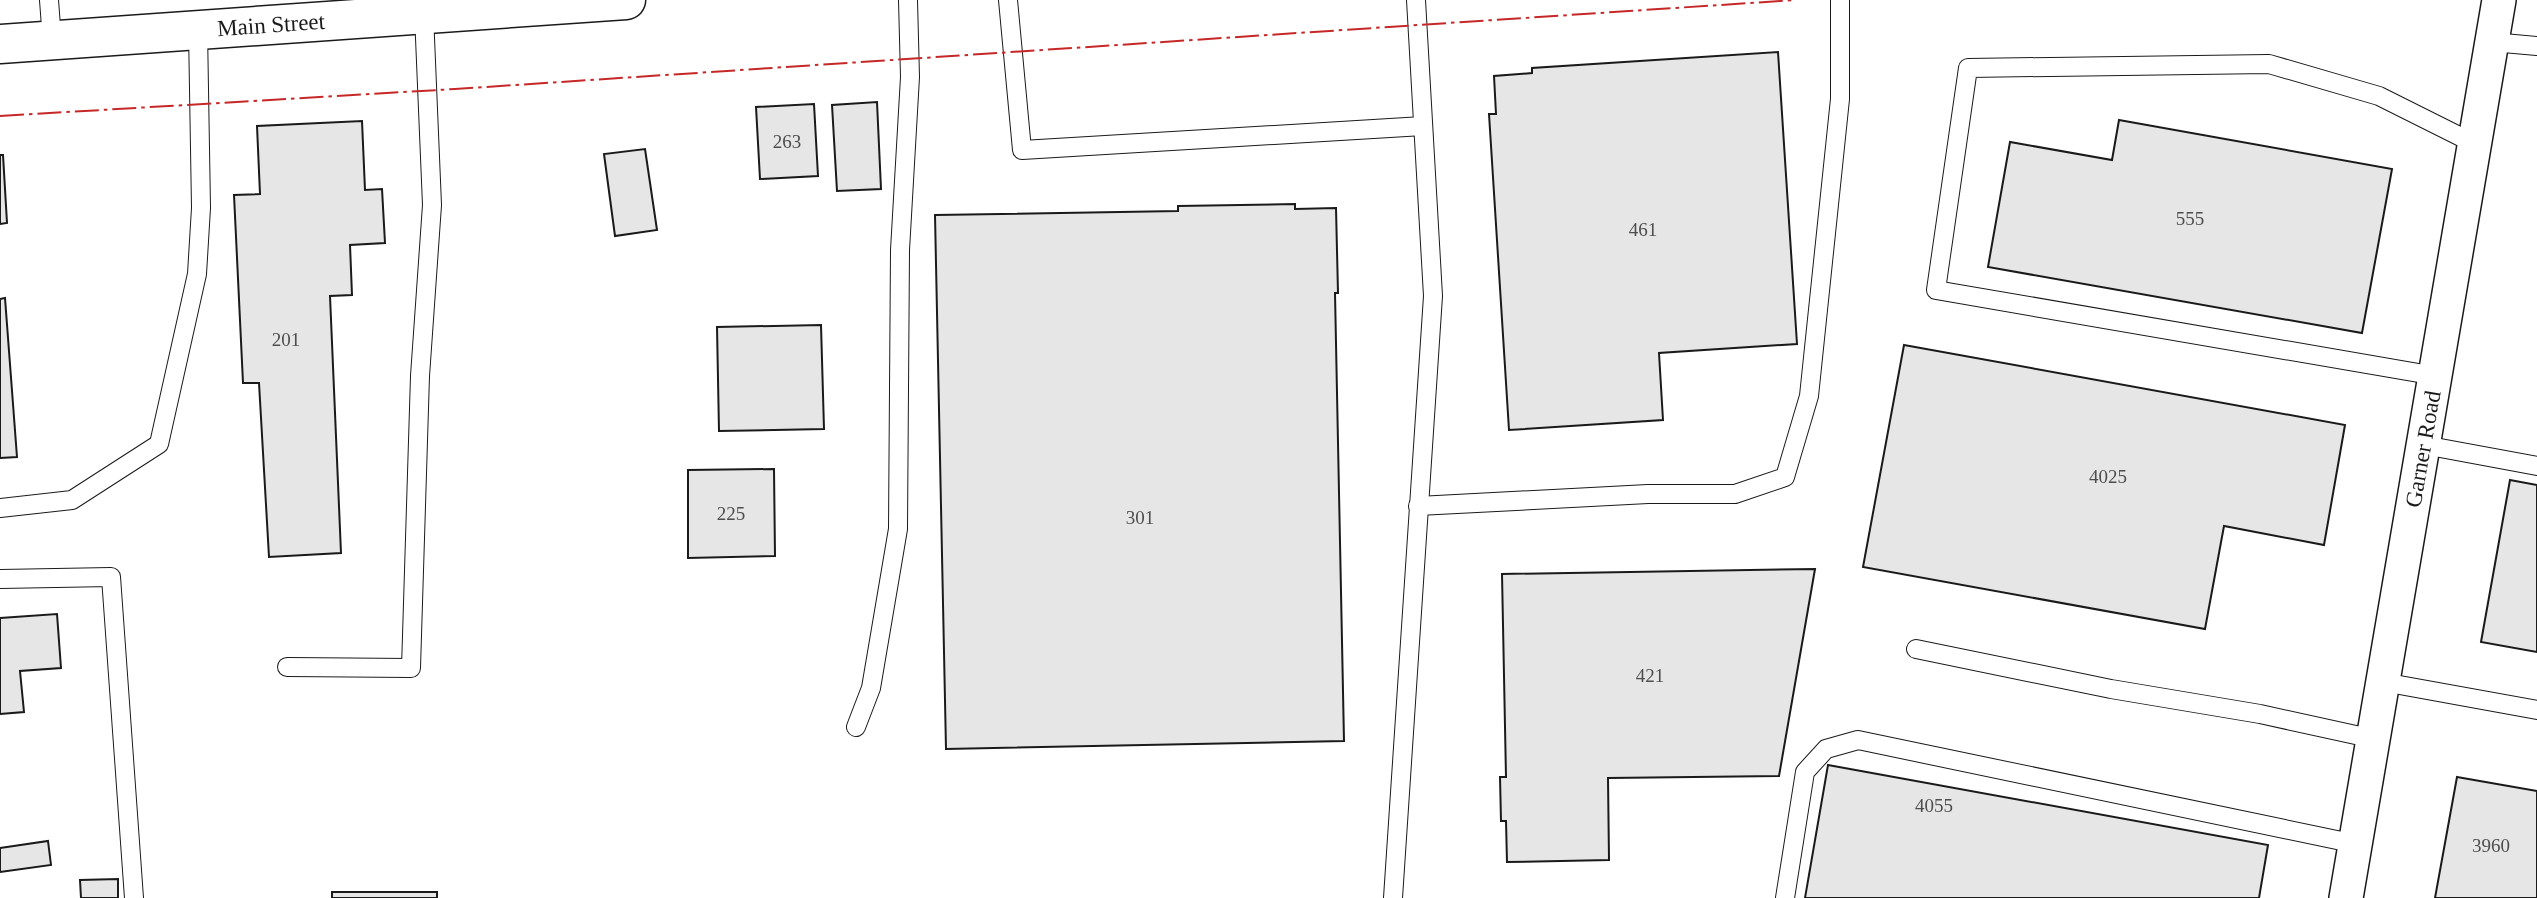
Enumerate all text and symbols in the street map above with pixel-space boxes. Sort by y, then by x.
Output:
street label: Main Street [216,9,326,41]
house number: 263 [773,131,801,152]
house number: 555 [2176,208,2204,229]
house number: 461 [1629,219,1657,240]
house number: 201 [272,329,300,350]
street label: Garner Road [2400,388,2446,509]
house number: 4025 [2089,466,2127,487]
house number: 225 [717,503,745,524]
house number: 301 [1126,507,1154,528]
house number: 421 [1636,665,1664,686]
house number: 4055 [1915,795,1953,816]
house number: 3960 [2472,835,2510,856]

